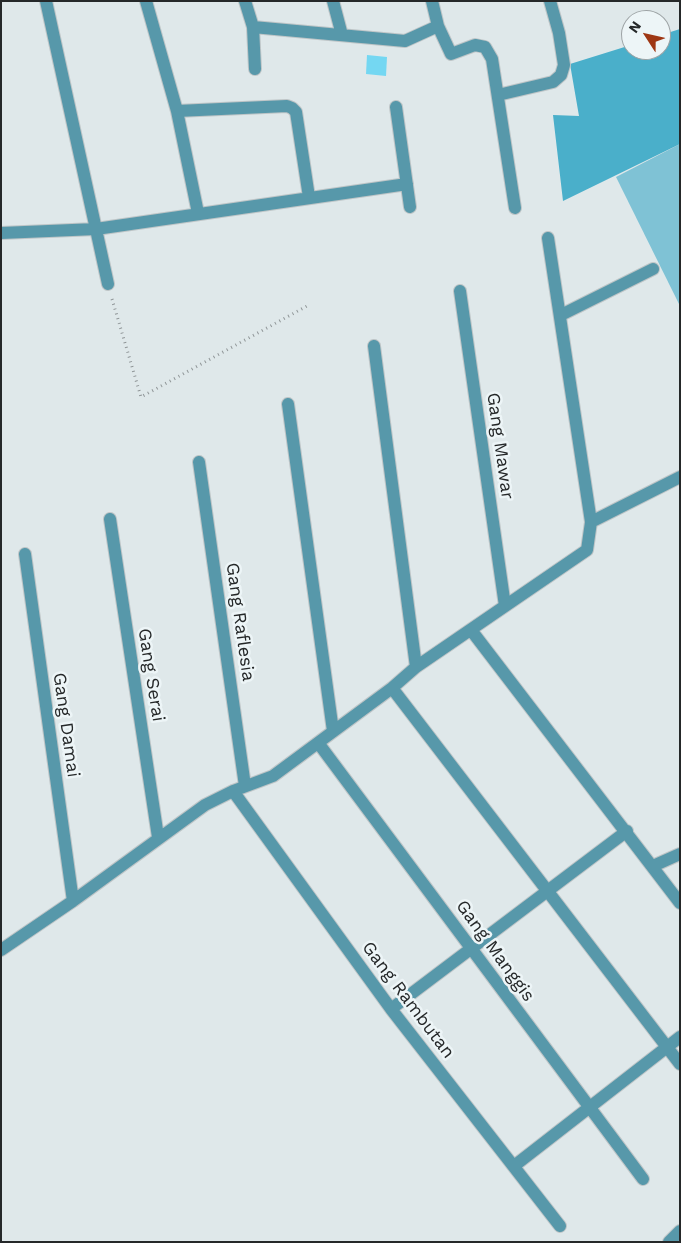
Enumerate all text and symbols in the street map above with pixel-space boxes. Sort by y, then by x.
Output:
north arrow [621,10,671,60]
text: N [625,18,644,36]
street label: Gang Mawar [482,391,518,501]
street label: Gang Raflesia [221,561,259,683]
street label: Gang Serai [133,627,169,723]
street label: Gang Damai [48,671,84,779]
street label: Gang Manggis [451,896,539,1006]
street label: Gang Rambutan [357,937,459,1063]

